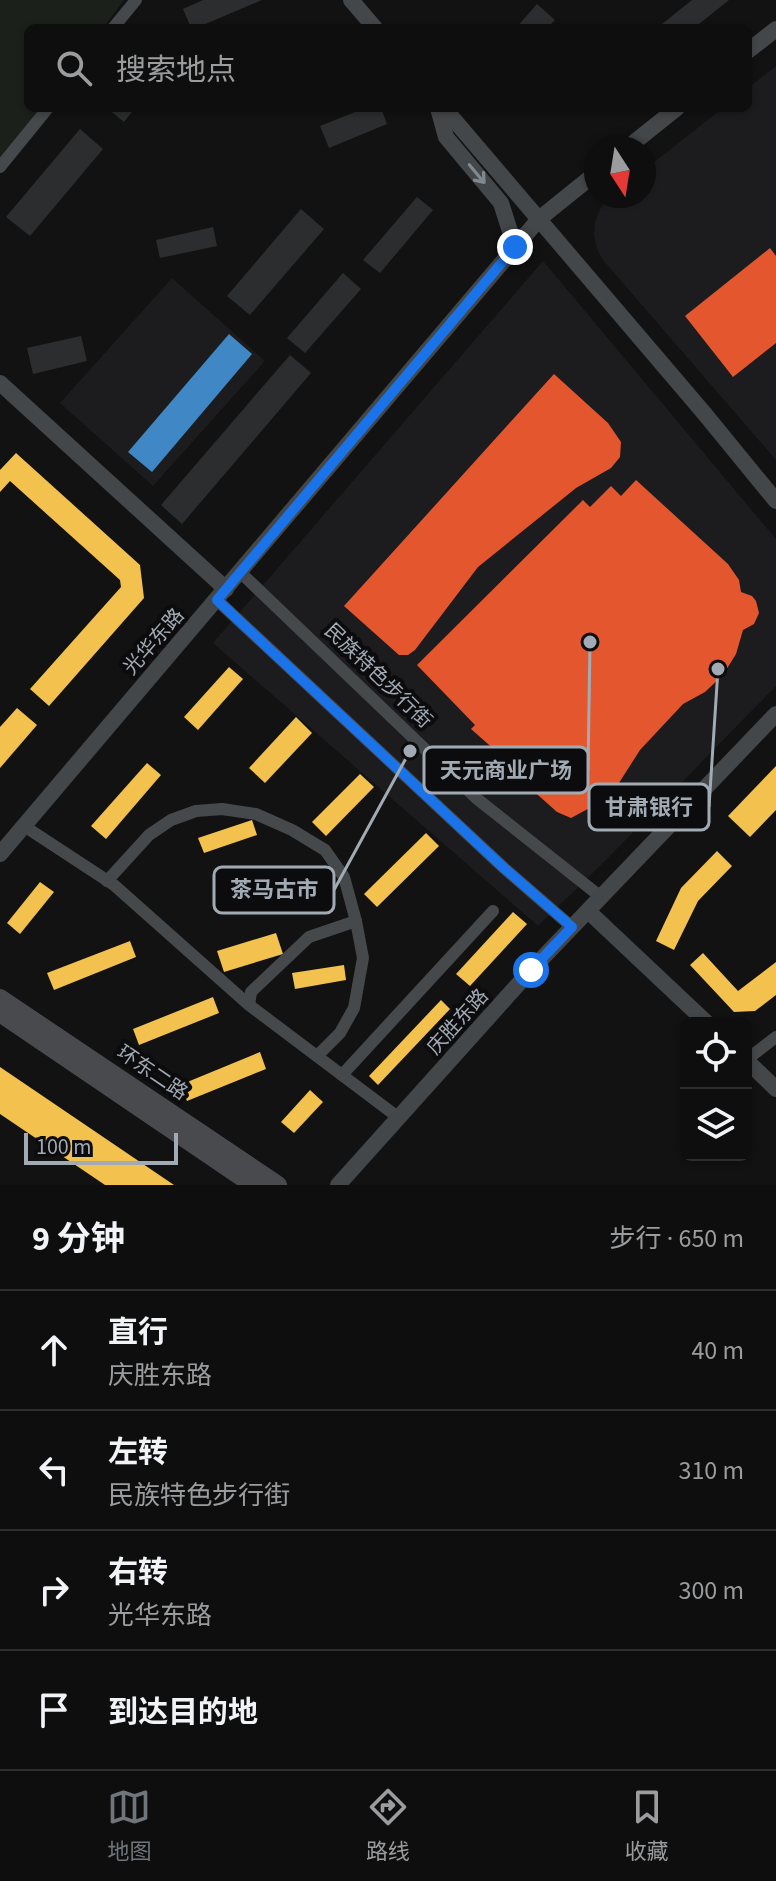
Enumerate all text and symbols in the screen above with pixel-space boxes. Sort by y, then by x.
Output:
search box [24,24,752,112]
icon: search [52,46,96,90]
text: 搜索地点 [116,49,236,92]
north arrow [584,136,656,208]
one-way arrow [468,163,486,184]
route end [497,229,533,265]
street label: 光华东路 [117,603,191,681]
street label: 民族特色步行街 [318,617,438,735]
callout: 天元商业广场 [424,747,588,793]
text: 天元商业广场 [440,755,572,787]
callout: 甘肃银行 [589,784,709,830]
text: 甘肃银行 [605,792,693,824]
callout: 茶马古市 [214,867,334,913]
text: 茶马古市 [230,874,318,906]
route start [513,952,549,988]
street label: 庆胜东路 [421,983,495,1061]
map controls [680,1017,752,1161]
button: locate [680,1017,752,1089]
street label: 环东二路 [111,1039,193,1107]
button: layers [680,1089,752,1161]
scale bar [24,1129,178,1165]
text: 100 m [36,1131,91,1163]
text: 9 分钟 [32,1215,125,1264]
text: 步行 · 650 m [610,1220,744,1257]
text: 直行 [108,1311,168,1354]
icon: ahead [32,1328,76,1372]
text: 40 m [691,1332,744,1369]
text: 庆胜东路 [108,1357,212,1394]
text: 左转 [108,1431,168,1474]
icon: left [32,1448,76,1492]
text: 310 m [678,1452,744,1489]
text: 民族特色步行街 [108,1477,290,1514]
text: 右转 [108,1551,168,1594]
icon: right [32,1568,76,1612]
text: 300 m [678,1572,744,1609]
text: 光华东路 [108,1597,212,1634]
icon: arrive [32,1688,76,1732]
text: 到达目的地 [108,1691,258,1734]
tab: 地图 [107,1785,151,1868]
tab: 路线 [366,1785,410,1868]
tab: 收藏 [625,1785,669,1868]

